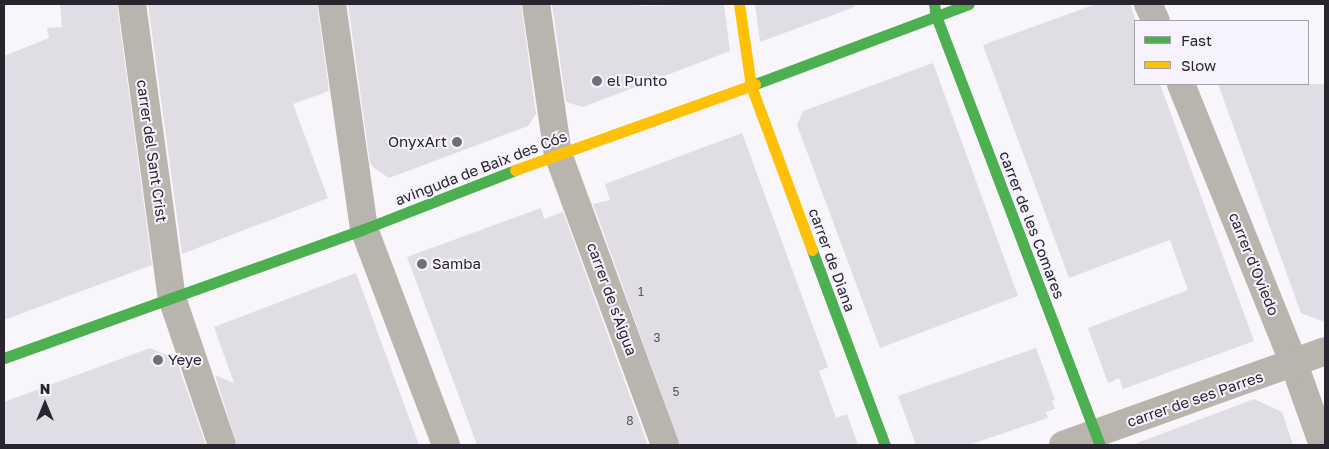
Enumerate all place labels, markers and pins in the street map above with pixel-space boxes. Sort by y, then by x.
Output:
place label: el Punto [607,72,667,90]
marker: el Punto [591,75,603,87]
place label: OnyxArt [388,133,447,151]
marker: OnyxArt [451,136,463,148]
place label: Samba [432,255,481,273]
marker: Samba [416,258,428,270]
place label: Yeye [168,351,202,369]
marker: Yeye [152,354,164,366]

